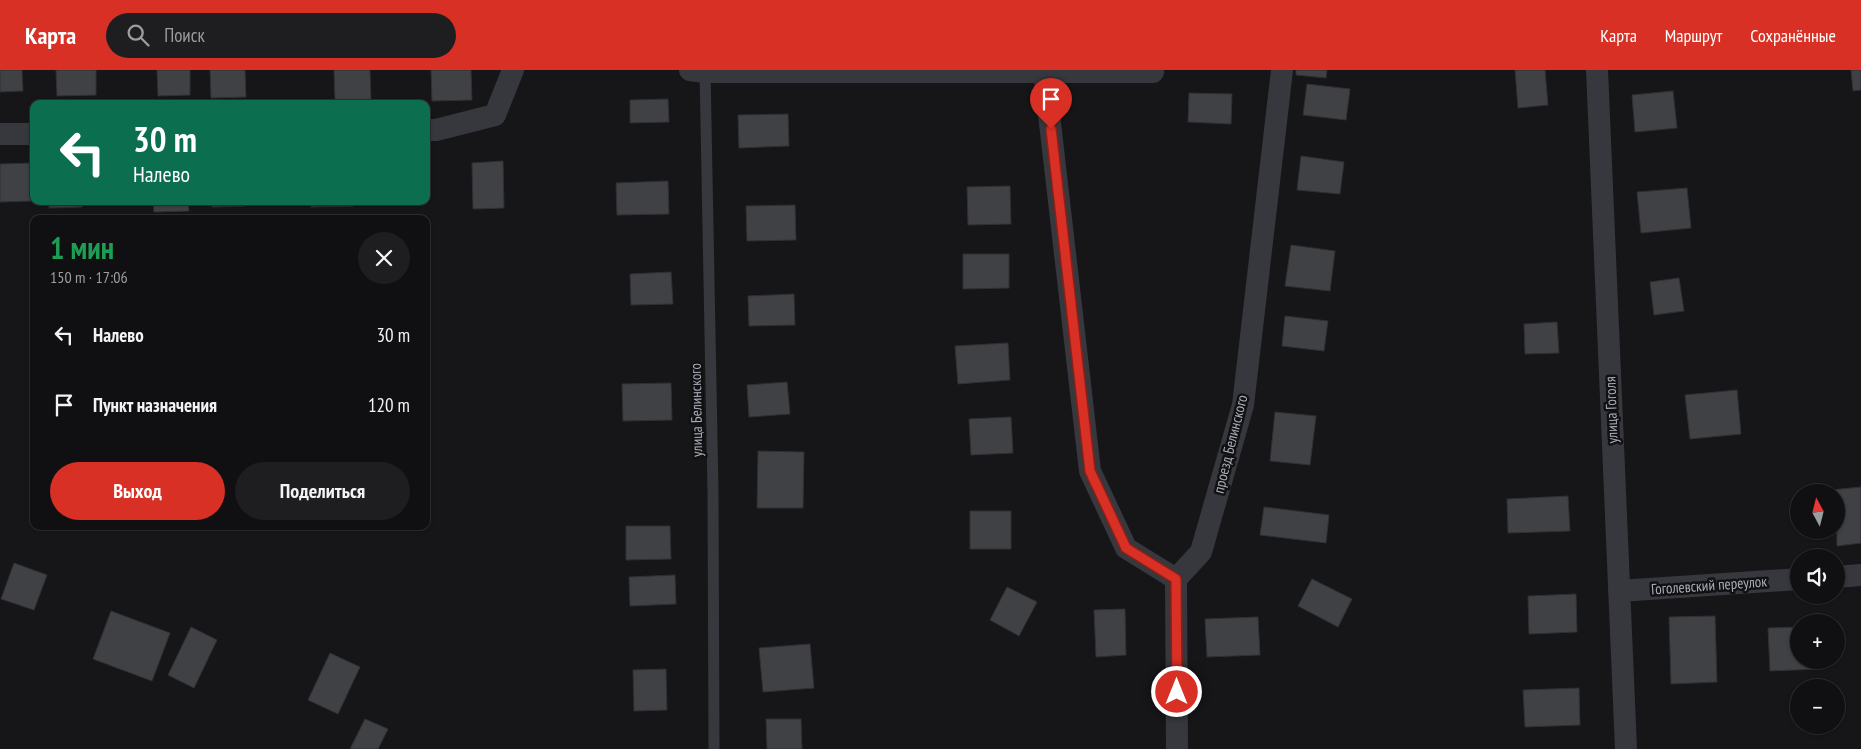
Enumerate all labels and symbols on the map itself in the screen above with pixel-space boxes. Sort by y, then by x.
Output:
pin [1030,78,1072,129]
street label: улица Белинского [686,363,706,457]
street label: улица Гоголя [1600,376,1622,444]
street label: проезд Белинского [1209,393,1251,495]
north arrow [1790,484,1845,539]
street label: Гоголевский переулок [1650,571,1768,599]
position arrow [1150,665,1202,717]

